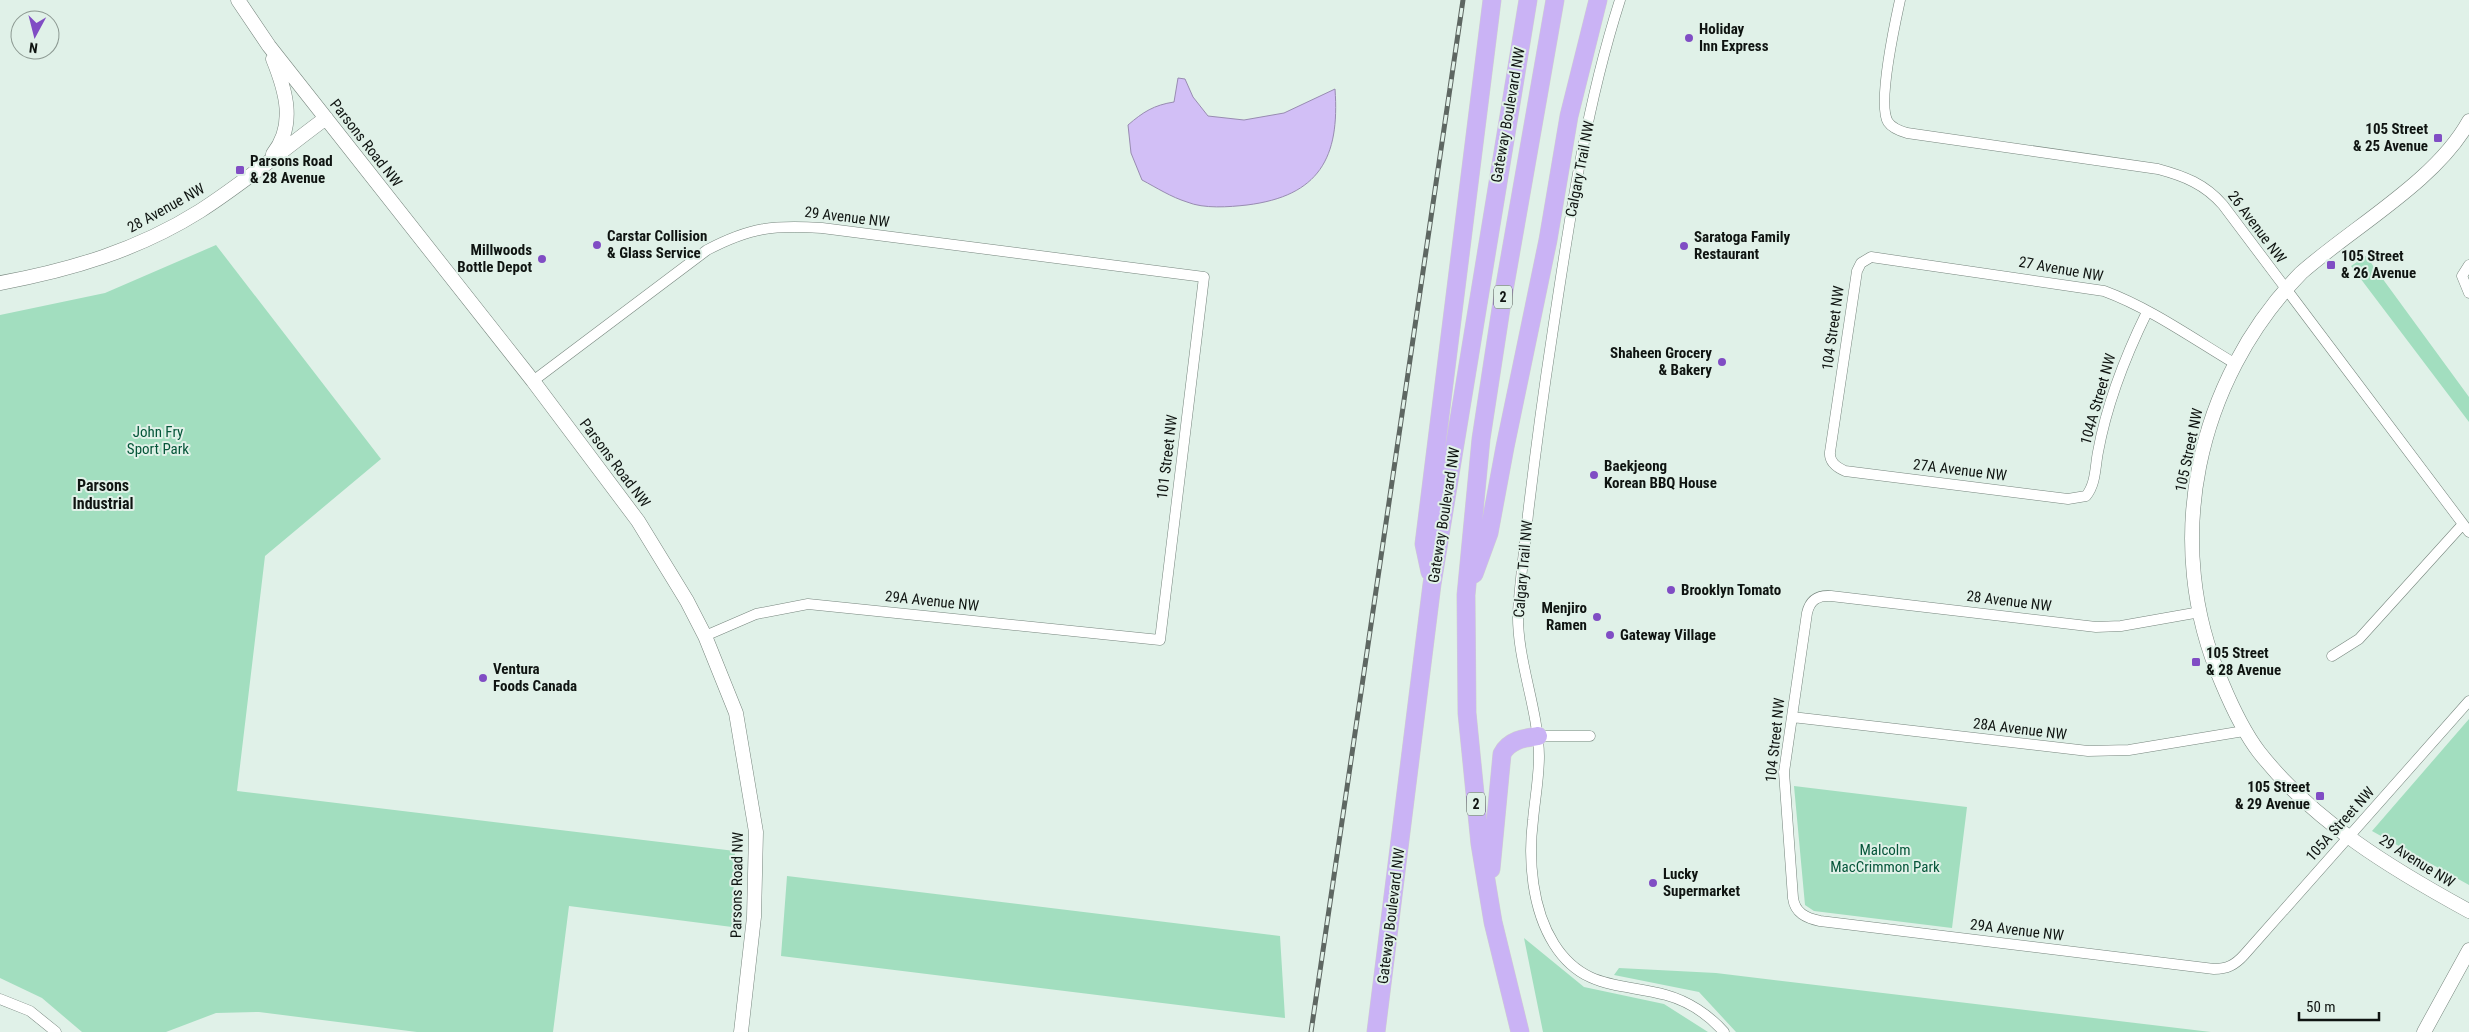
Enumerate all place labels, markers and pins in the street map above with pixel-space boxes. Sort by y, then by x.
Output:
place label: Holiday Inn Express [1699,20,1769,55]
marker: Holiday Inn Express [1683,32,1695,44]
place label: 105 Street & 25 Avenue [2353,120,2428,155]
marker: 105 Street & 25 Avenue [2432,132,2444,144]
place label: Parsons Road & 28 Avenue [250,152,333,187]
marker: Parsons Road & 28 Avenue [234,164,246,176]
place label: Carstar Collision & Glass Service [607,227,707,262]
place label: Saratoga Family Restaurant [1694,228,1791,263]
marker: Carstar Collision & Glass Service [591,239,603,251]
marker: Saratoga Family Restaurant [1678,240,1690,252]
place label: Millwoods Bottle Depot [457,241,532,276]
place label: 105 Street & 26 Avenue [2341,247,2416,282]
marker: Millwoods Bottle Depot [536,253,548,265]
marker: 105 Street & 26 Avenue [2325,259,2337,271]
place label: Shaheen Grocery & Bakery [1610,344,1712,379]
marker: Shaheen Grocery & Bakery [1716,356,1728,368]
place label: Baekjeong Korean BBQ House [1604,457,1717,492]
marker: Baekjeong Korean BBQ House [1588,469,1600,481]
place label: Brooklyn Tomato [1681,581,1781,599]
marker: Brooklyn Tomato [1665,584,1677,596]
place label: Menjiro Ramen [1541,599,1587,634]
marker: Menjiro Ramen [1591,611,1603,623]
place label: Gateway Village [1620,626,1716,644]
marker: Gateway Village [1604,629,1616,641]
place label: 105 Street & 28 Avenue [2206,644,2281,679]
marker: 105 Street & 28 Avenue [2190,656,2202,668]
place label: Ventura Foods Canada [493,660,577,695]
marker: Ventura Foods Canada [477,672,489,684]
place label: 105 Street & 29 Avenue [2235,778,2310,813]
marker: 105 Street & 29 Avenue [2314,790,2326,802]
place label: Lucky Supermarket [1663,865,1740,900]
marker: Lucky Supermarket [1647,877,1659,889]

